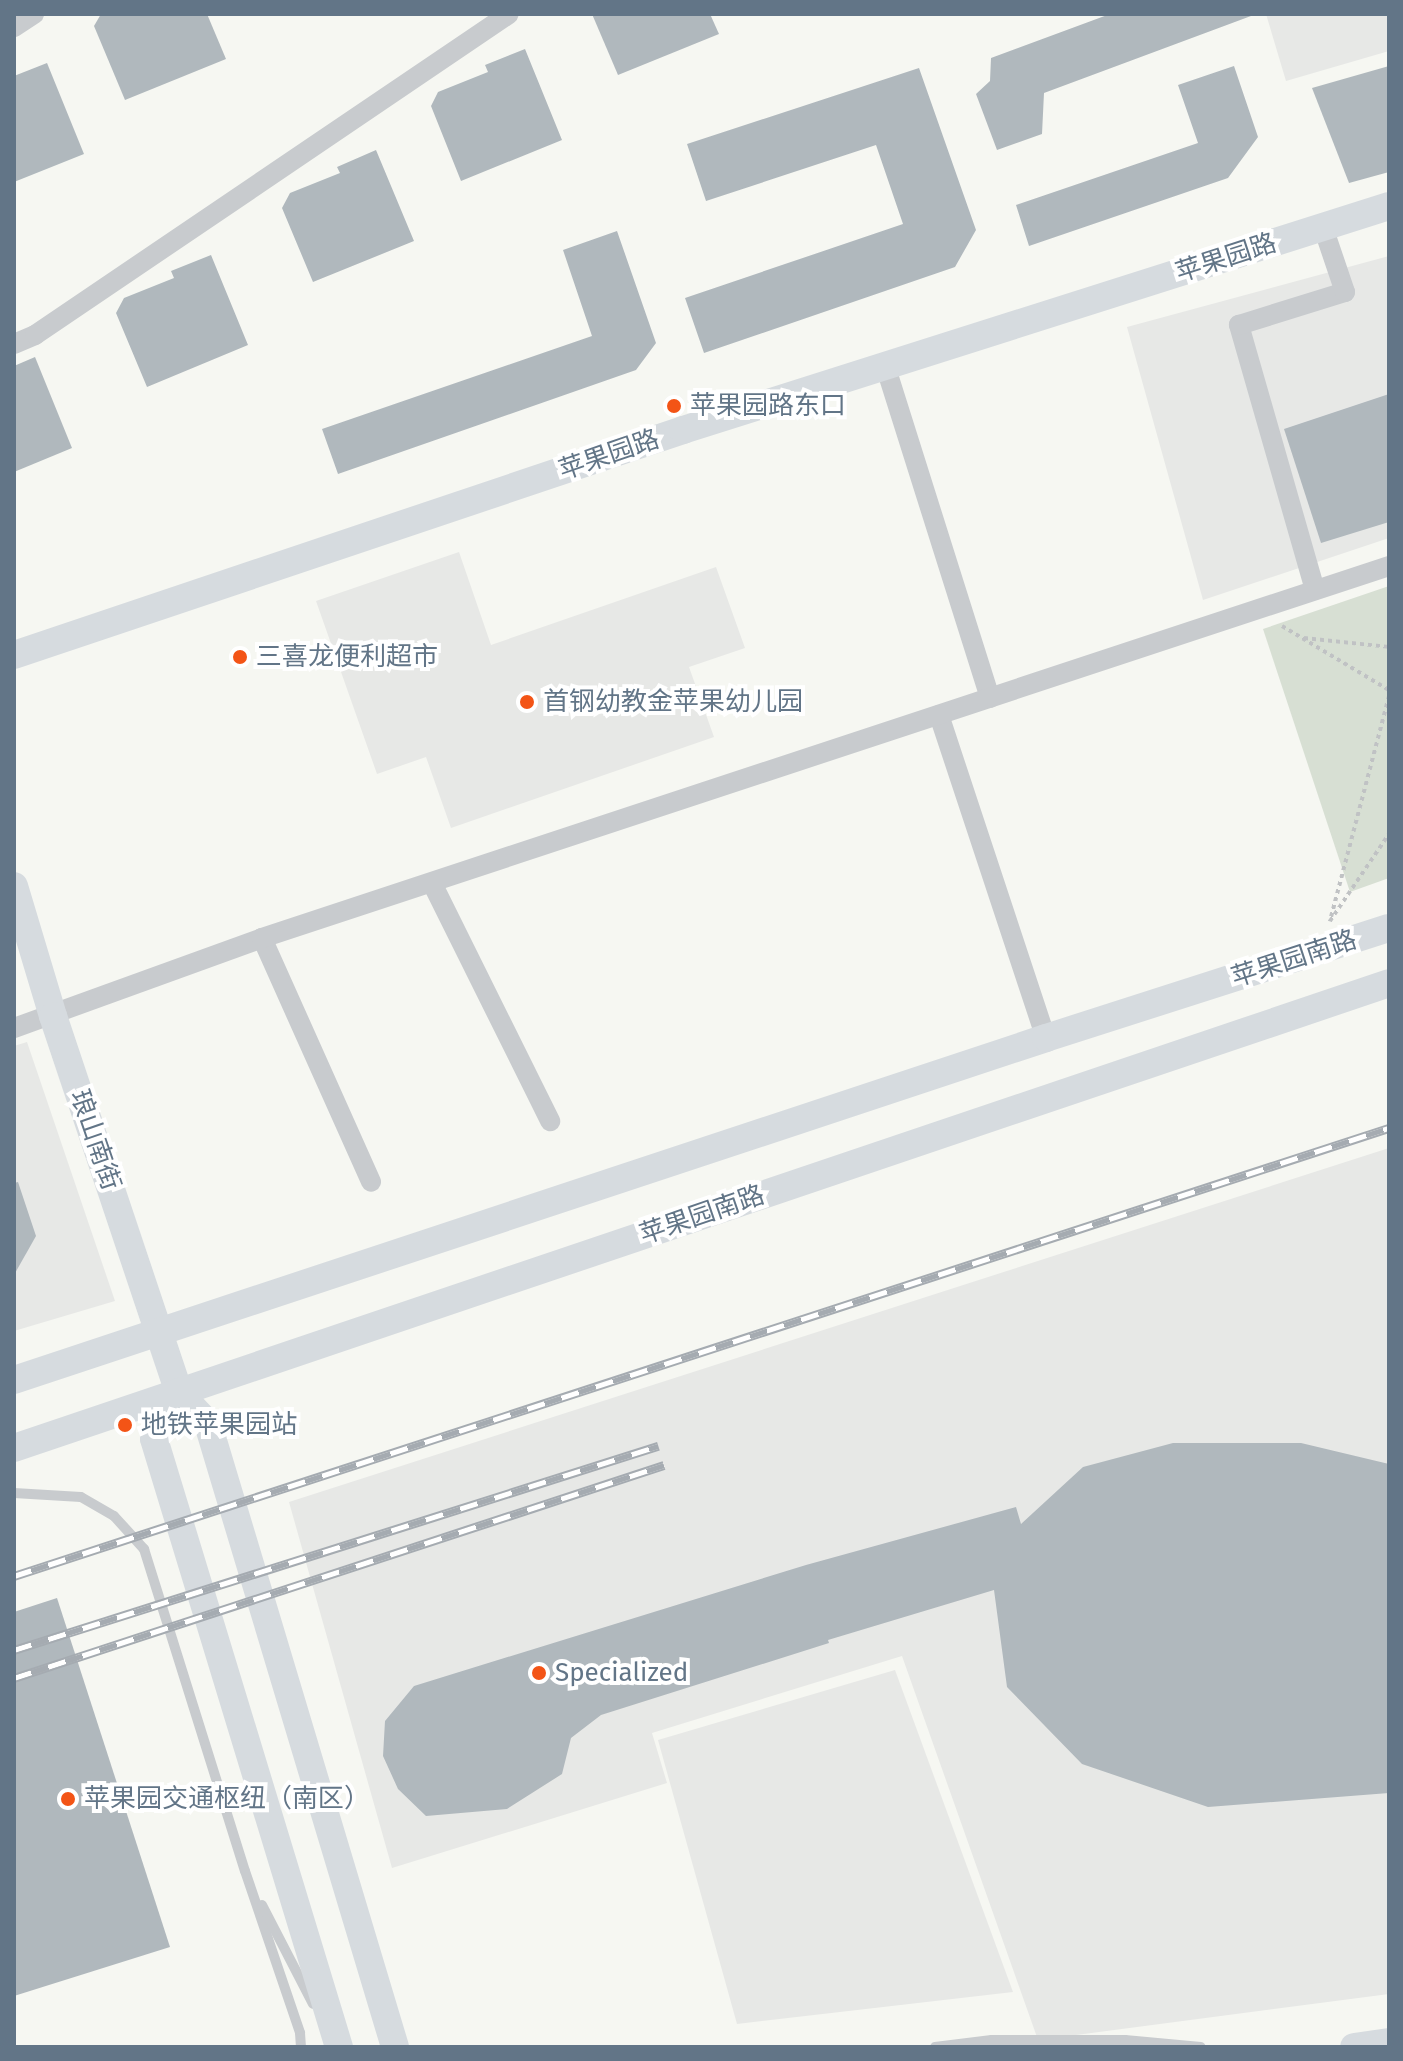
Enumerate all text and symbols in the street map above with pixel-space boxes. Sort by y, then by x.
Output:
street label: 苹果园路 [1172,227,1280,289]
place label: 苹果园路东口 [690,390,846,422]
marker: 苹果园路东口 [665,397,683,415]
street label: 苹果园路 [555,423,663,487]
place label: 三喜龙便利超市 [256,641,438,673]
marker: 三喜龙便利超市 [231,648,249,666]
place label: 首钢幼教金苹果幼儿园 [543,686,803,718]
marker: 首钢幼教金苹果幼儿园 [518,693,536,711]
street label: 苹果园南路 [1227,924,1361,994]
street label: 琅山南街 [63,1086,127,1194]
street label: 苹果园南路 [635,1179,769,1251]
place label: 地铁苹果园站 [141,1409,297,1441]
marker: 地铁苹果园站 [116,1416,134,1434]
place label: Specialized [555,1657,688,1689]
marker: Specialized [530,1664,548,1682]
place label: 苹果园交通枢纽（南区） [84,1783,370,1815]
marker: 苹果园交通枢纽（南区） [59,1790,77,1808]

